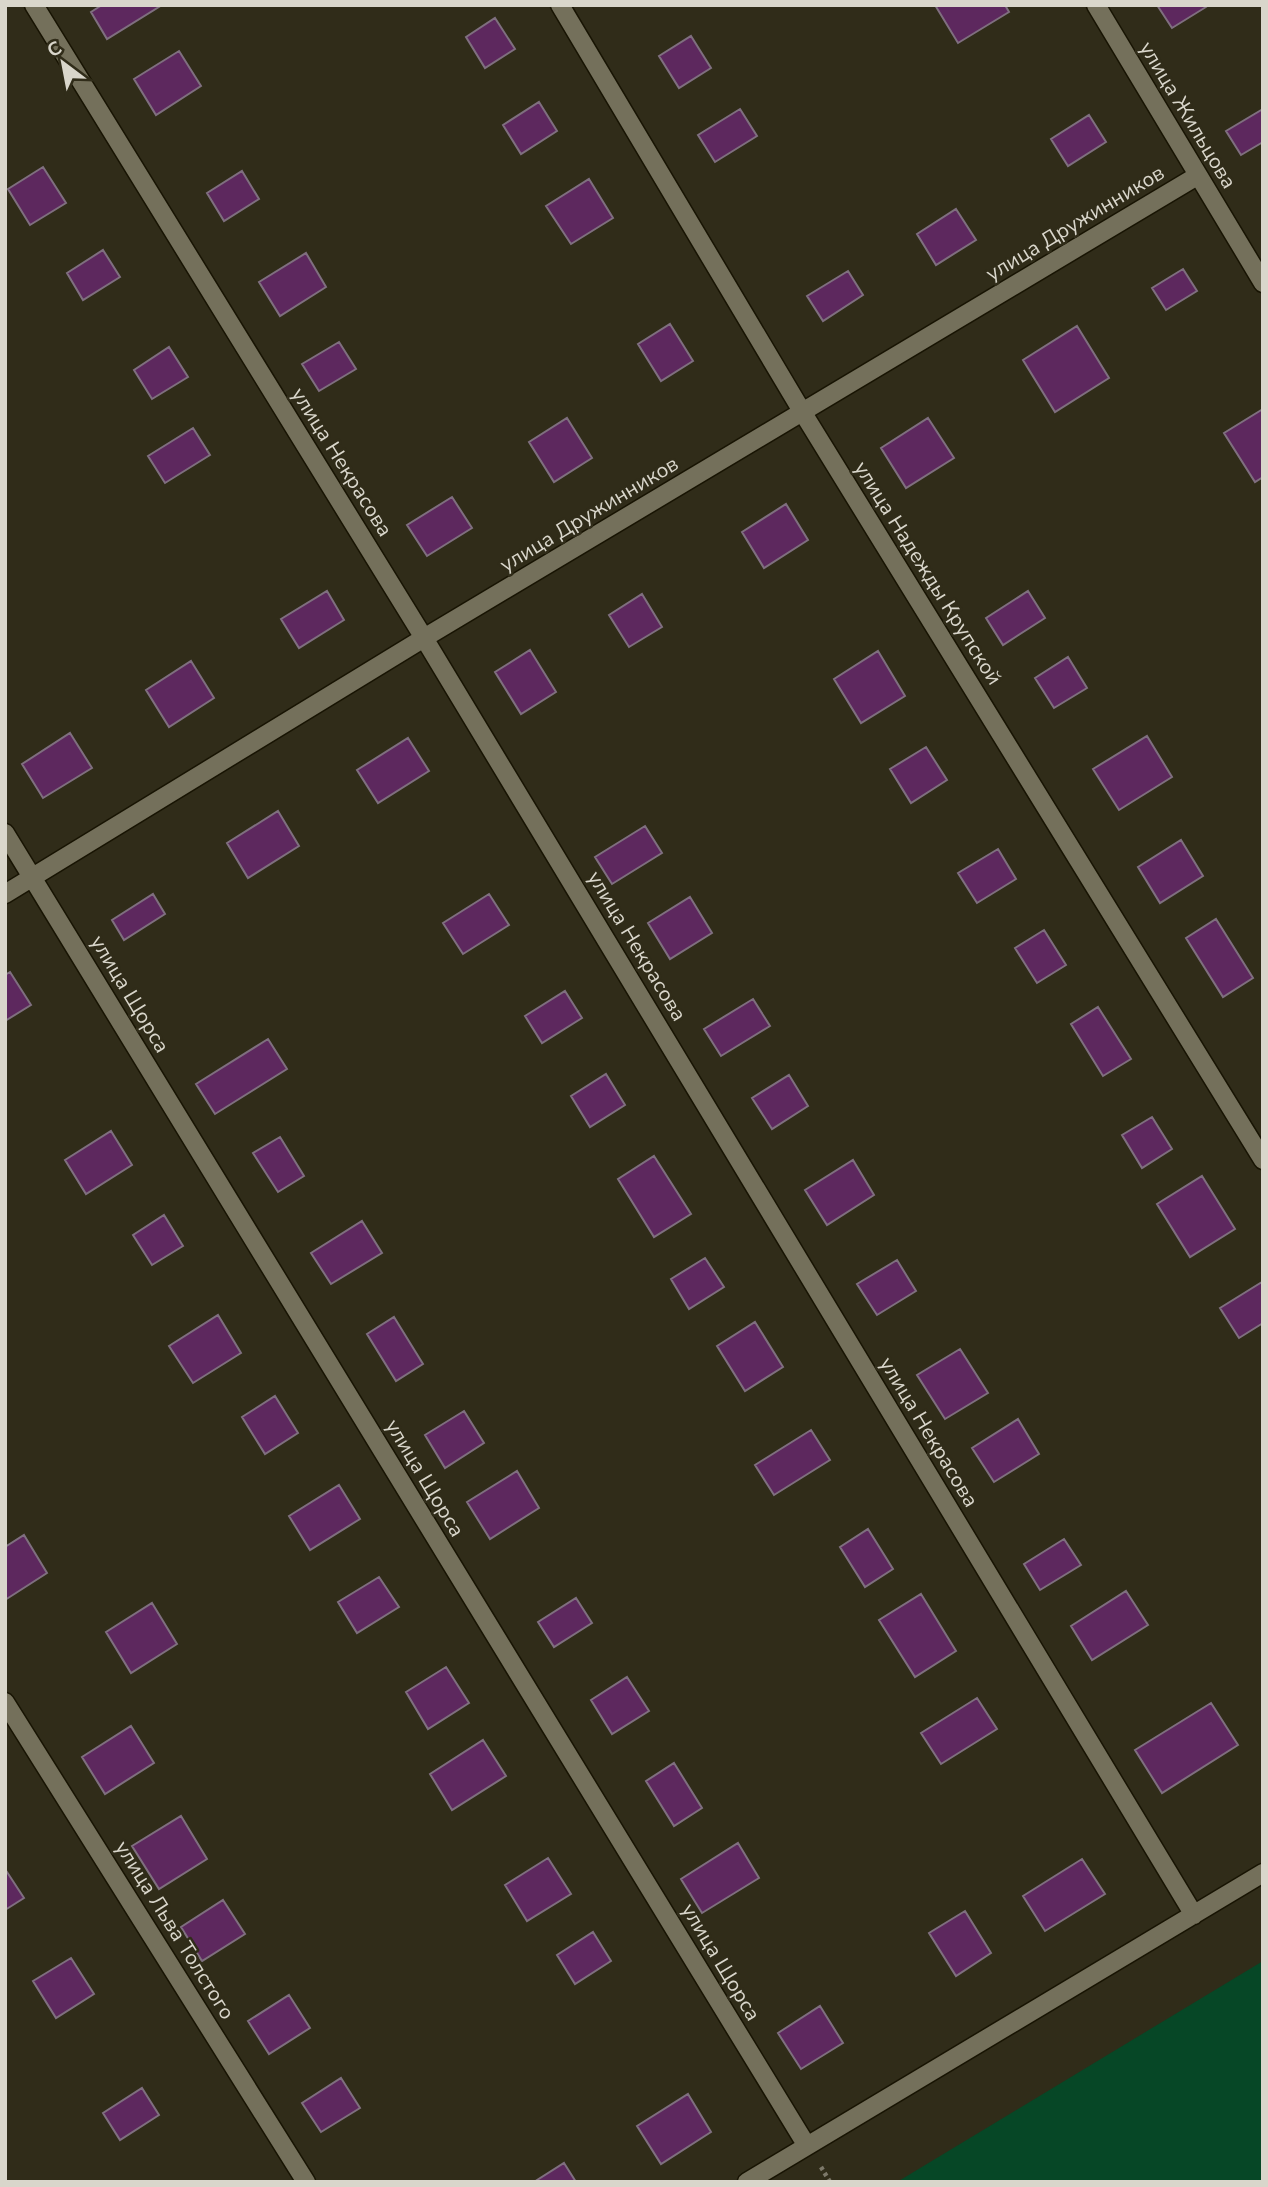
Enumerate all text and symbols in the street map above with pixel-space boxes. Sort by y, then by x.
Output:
north arrow [28,28,98,98]
text: С [42,35,67,64]
street label: улица Жильцова [1133,36,1243,194]
street label: улица Дружинников [980,159,1170,287]
street label: улица Некрасова [285,382,399,542]
street label: улица Дружинников [494,450,684,578]
street label: улица Надежды Крупской [848,456,1008,690]
street label: улица Некрасова [581,866,693,1026]
street label: улица Щорса [84,930,176,1058]
street label: улица Некрасова [873,1352,985,1512]
street label: улица Щорса [379,1414,471,1542]
street label: улица Льва Толстого [109,1835,241,2025]
street label: улица Щорса [675,1898,767,2026]

